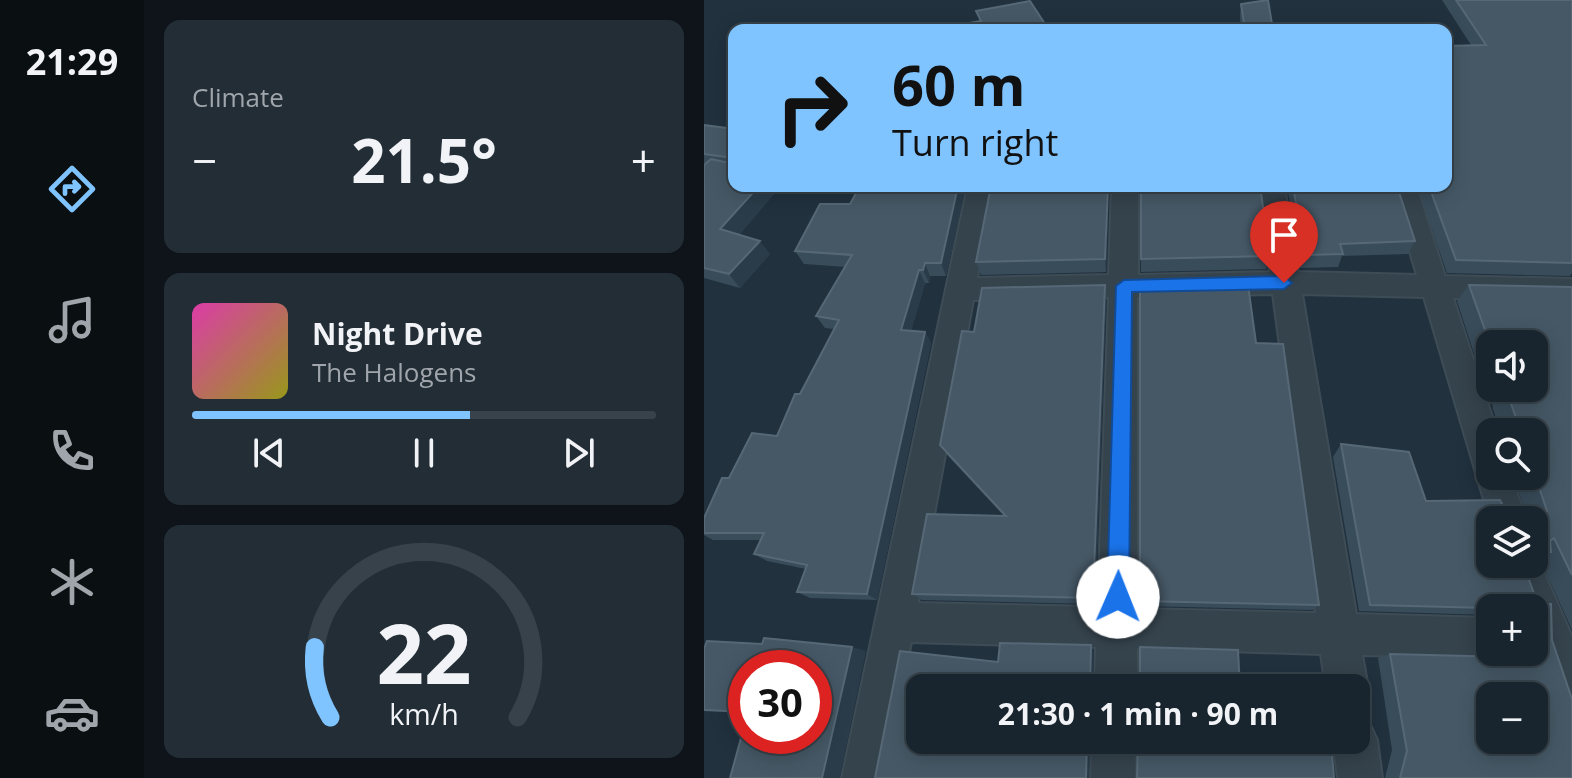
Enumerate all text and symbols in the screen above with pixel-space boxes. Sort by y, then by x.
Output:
text: 21:29 [26,37,118,86]
text: 60 m [892,46,1026,122]
icon: right [760,56,864,160]
text: Climate [192,79,284,115]
text: Turn right [892,118,1058,167]
text: 21.5° [351,119,497,201]
text: − [192,130,217,190]
text: + [631,130,656,190]
icon: directions [44,161,100,217]
pin [1250,201,1318,283]
icon: arrive [1262,213,1306,257]
icon: music [44,292,100,348]
text: Night Drive [312,313,483,354]
map controls [1476,330,1548,754]
button: sound [1476,330,1548,402]
text: The Halogens [312,354,477,390]
button: search [1476,418,1548,490]
icon: phone [44,423,100,479]
icon: previous [247,431,291,475]
icon: pause [402,431,446,475]
icon: next [557,431,601,475]
button: layers [1476,506,1548,578]
icon: climate [44,554,100,610]
position arrow [1076,555,1160,639]
text: 22 [376,594,472,707]
button: + [1476,594,1548,666]
speed limit sign: 30 [728,650,832,754]
button: − [1476,682,1548,754]
icon: car [44,685,100,741]
text: 21:30 · 1 min · 90 m [998,693,1278,734]
text: km/h [389,694,459,733]

